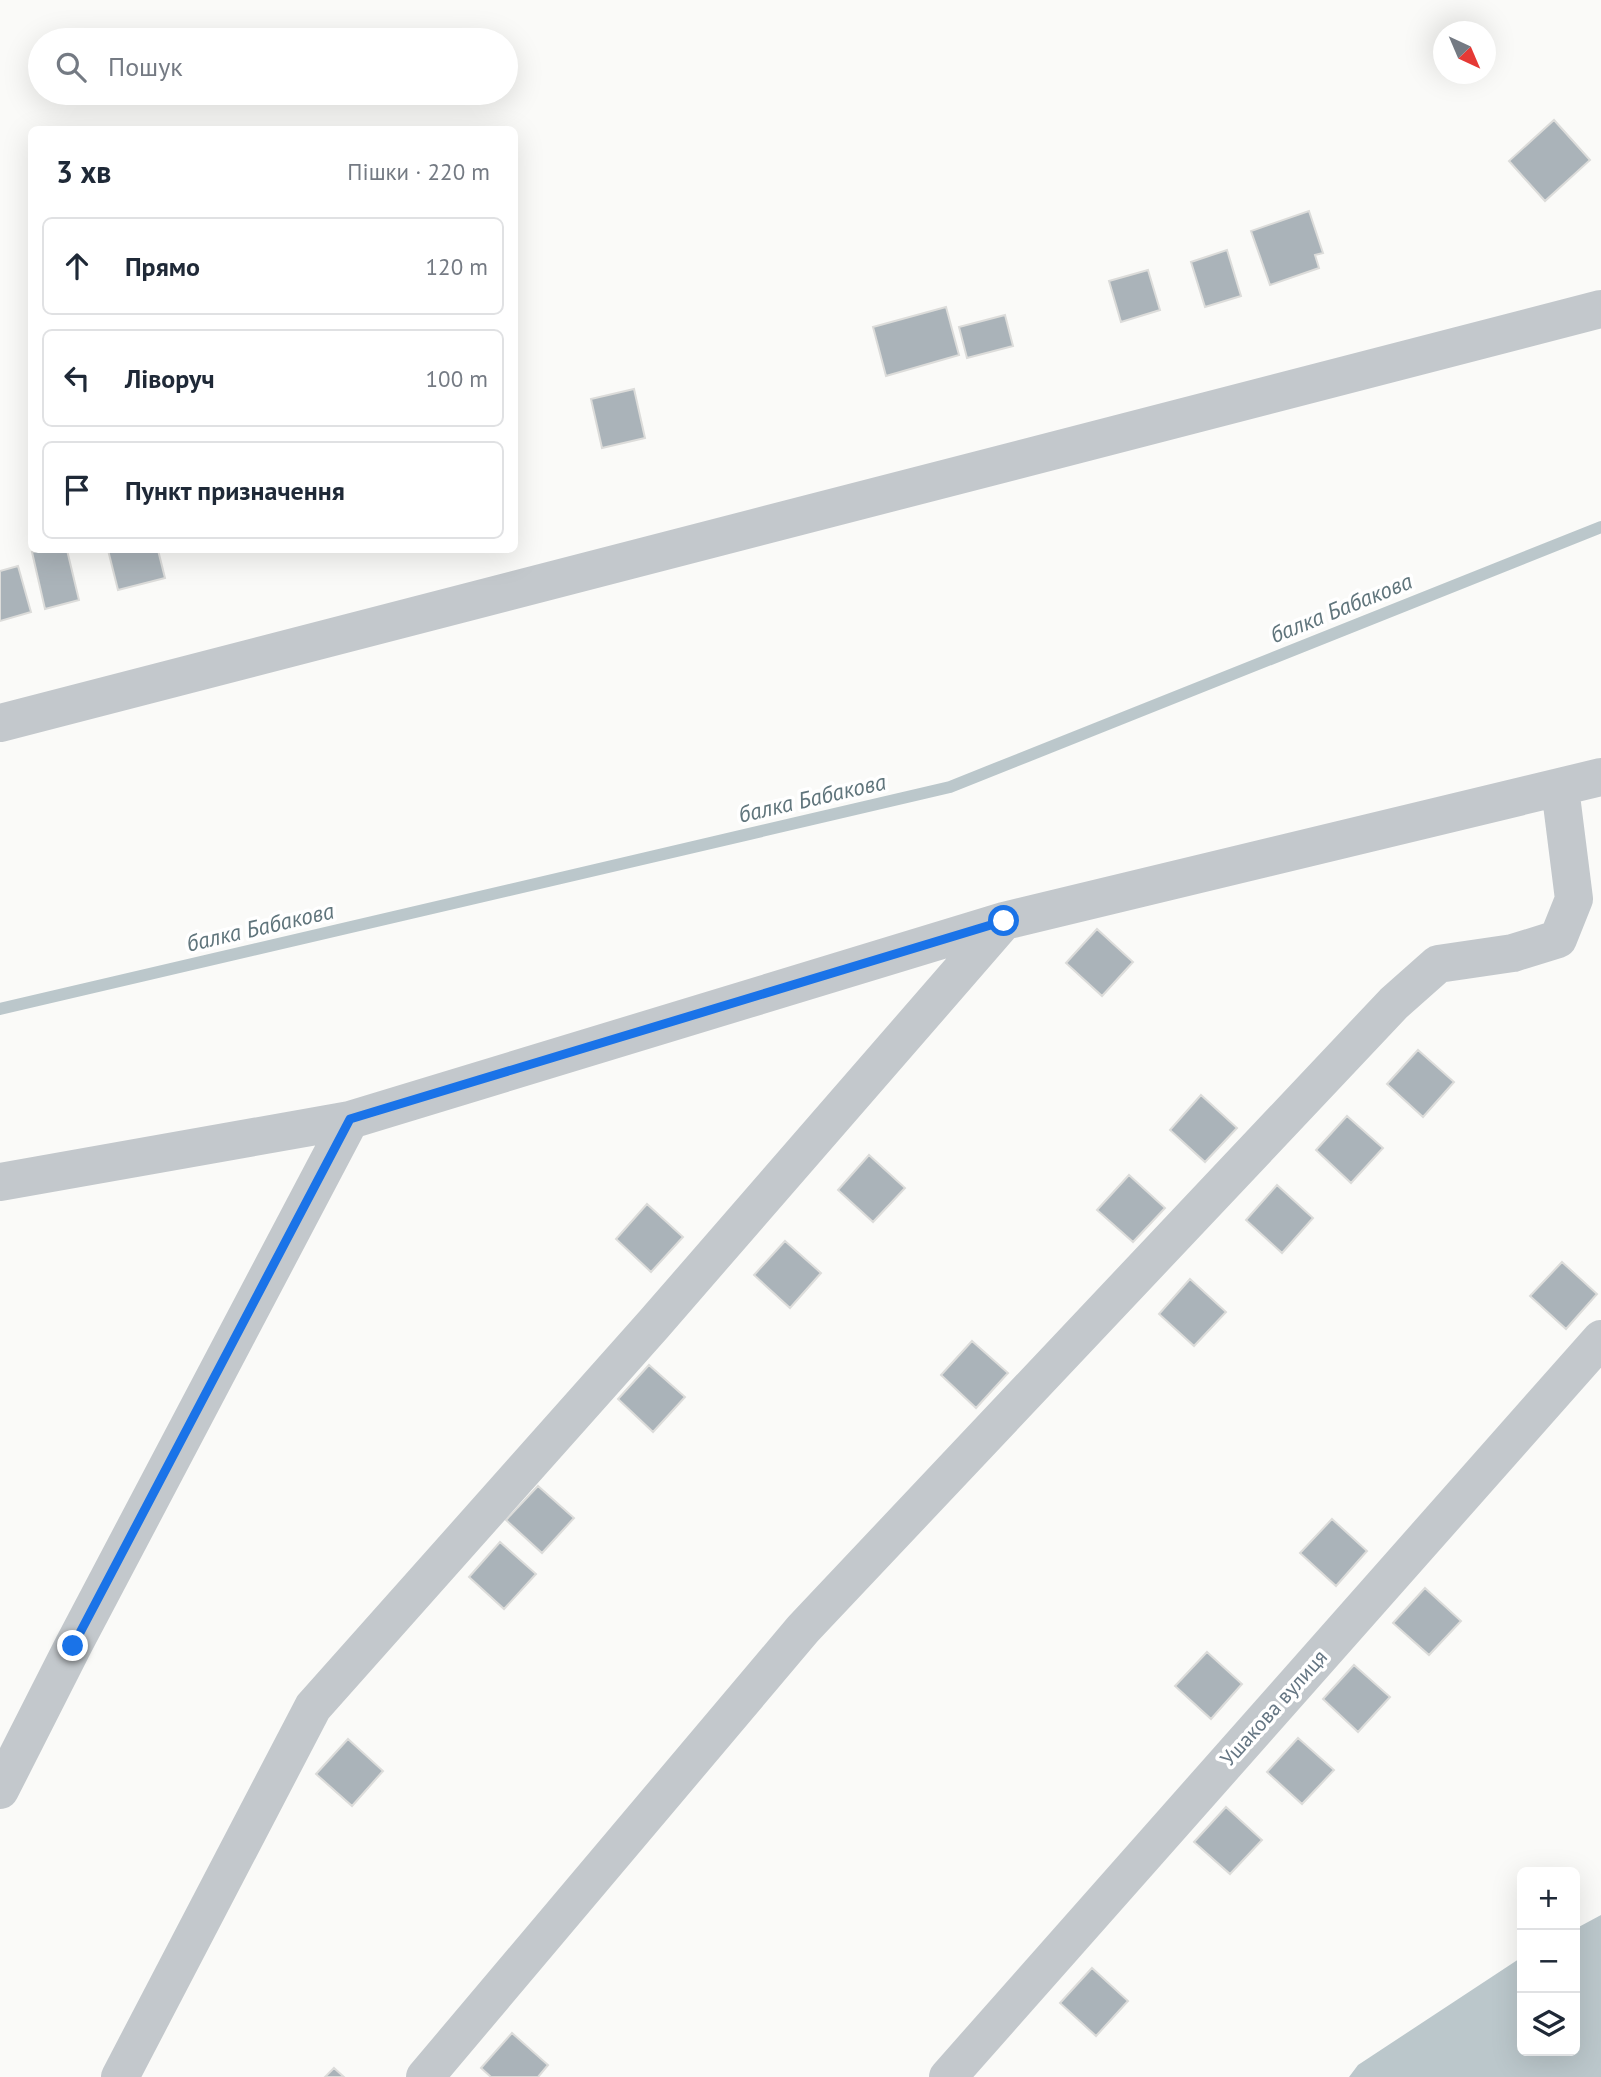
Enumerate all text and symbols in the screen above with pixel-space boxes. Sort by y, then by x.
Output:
north arrow [1433,21,1496,84]
search box [28,28,518,105]
icon: search [52,48,90,86]
text: Пошук [108,50,183,83]
text: 3 хв [56,152,112,191]
text: Пішки · 220 m [347,157,490,186]
icon: ahead [58,247,96,285]
text: Прямо [125,250,200,283]
text: 120 m [426,252,488,281]
icon: left [58,359,96,397]
text: Ліворуч [125,362,215,395]
text: 100 m [426,364,488,393]
icon: arrive [58,471,96,509]
text: Пункт призначення [125,474,345,507]
water label: балка Бабакова [1266,566,1416,649]
water label: балка Бабакова [735,766,889,829]
water label: балка Бабакова [183,895,337,958]
route start [988,905,1019,936]
route end [57,1630,88,1661]
street label: Ушакова вулиця [1214,1644,1333,1771]
map controls [1517,1867,1580,2056]
button: + [1517,1867,1580,1930]
button: − [1517,1930,1580,1993]
button: layers [1517,1993,1580,2056]

